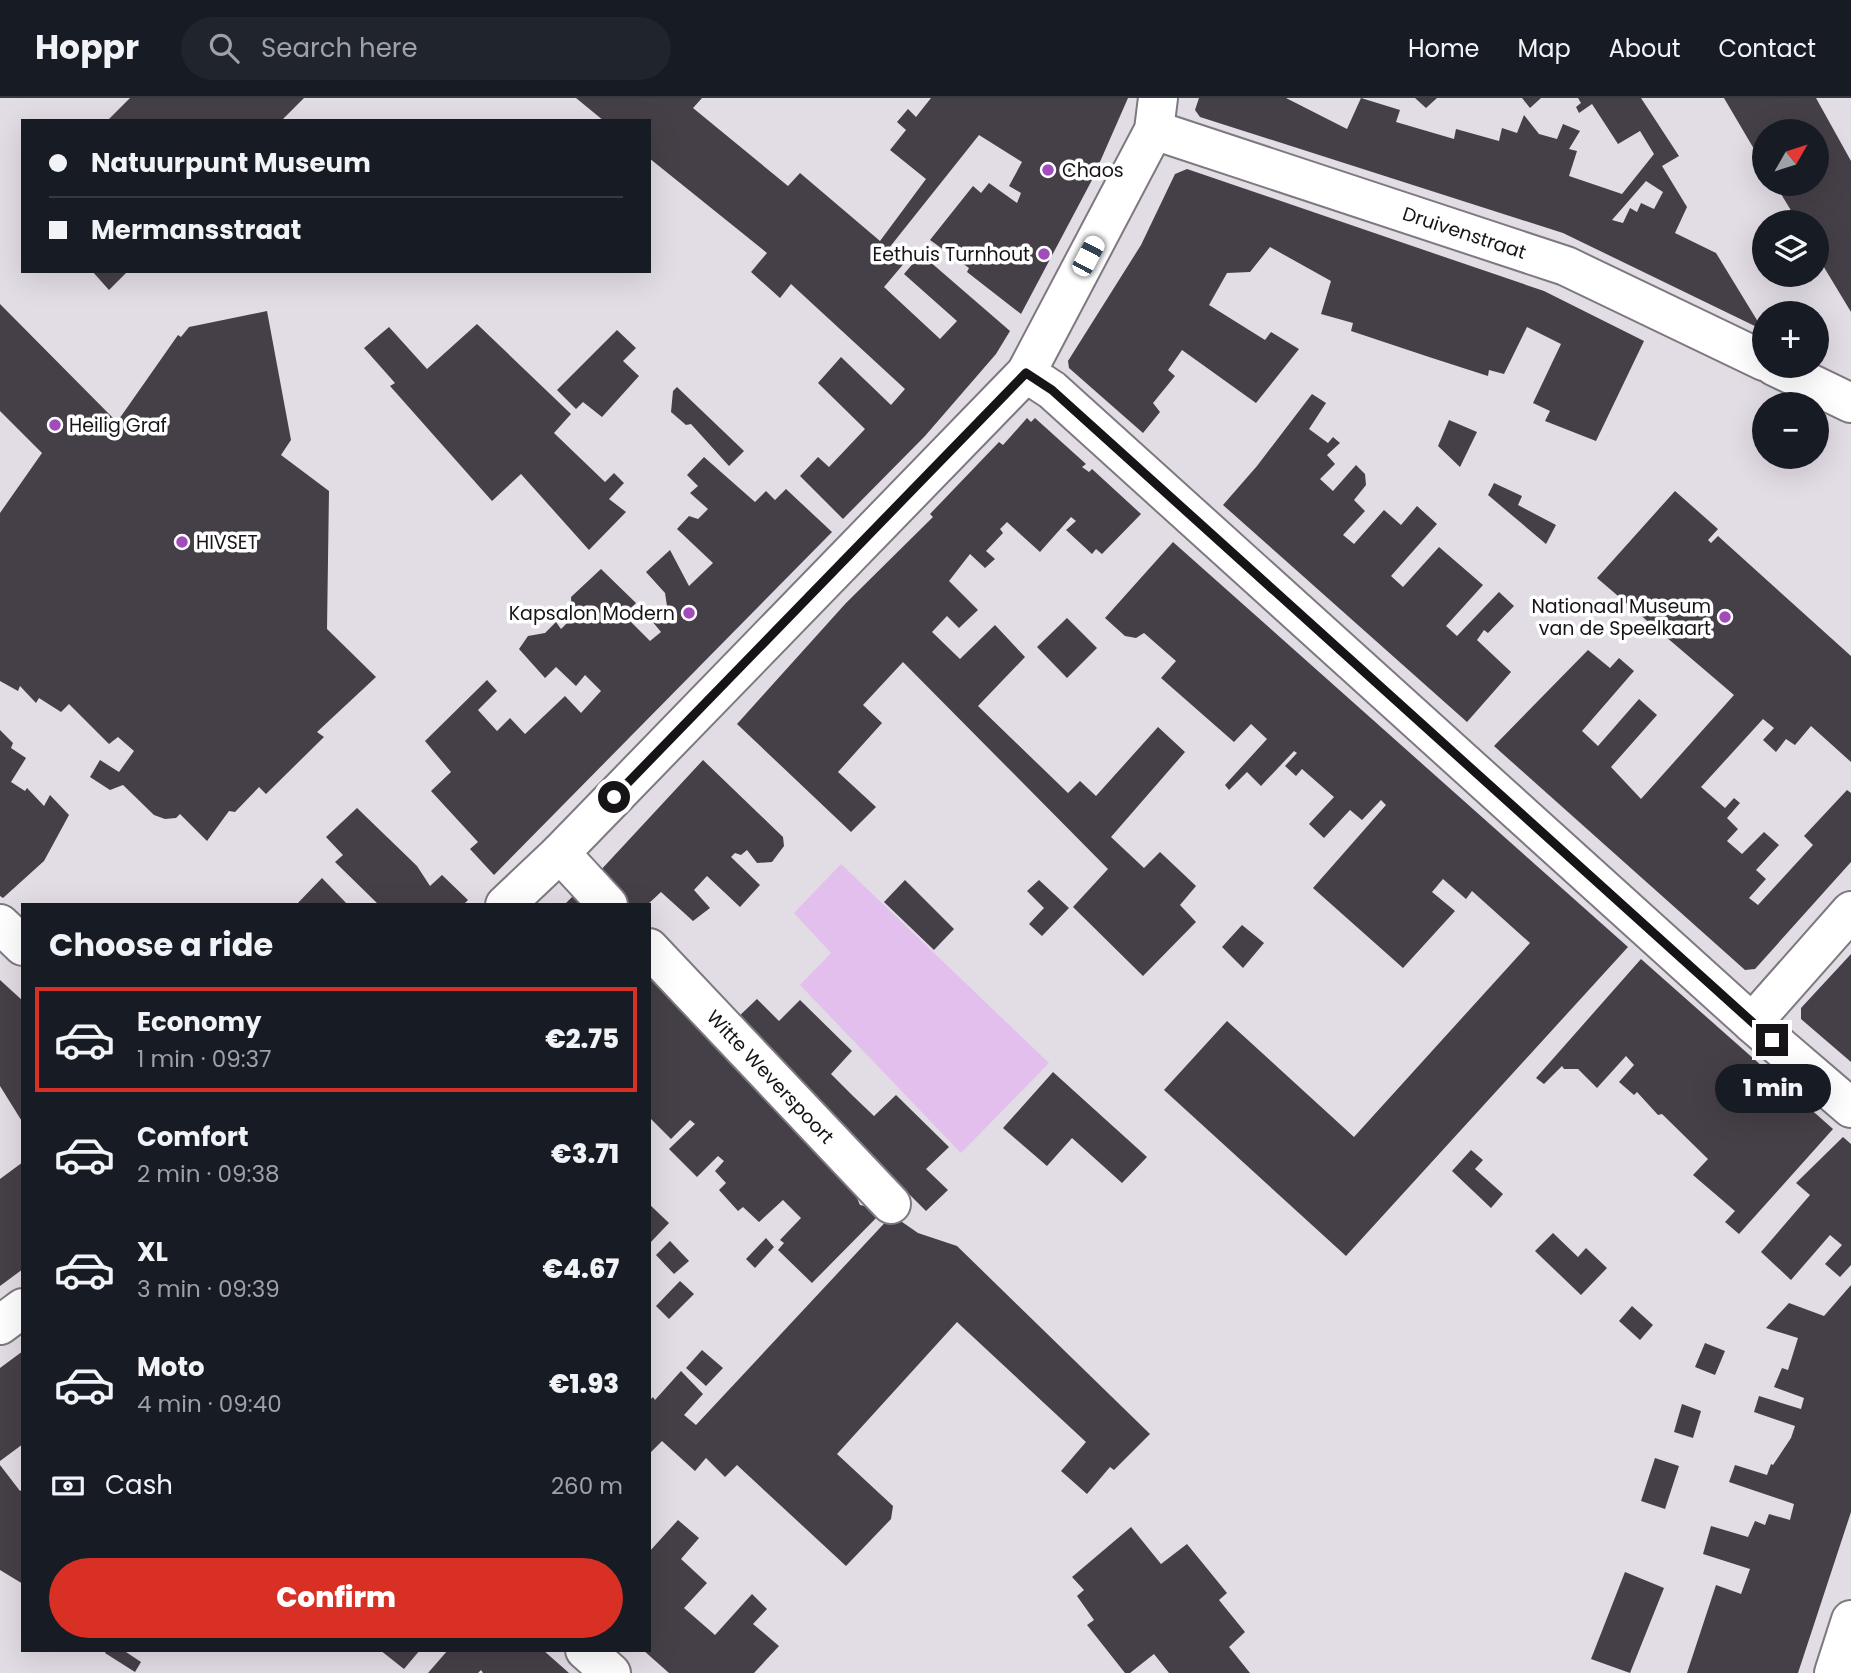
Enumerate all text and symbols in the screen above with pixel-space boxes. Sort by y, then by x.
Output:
search box [181,17,671,80]
text: Hoppr [35,24,139,71]
icon: search [205,29,243,67]
text: Search here [261,30,418,66]
text: Home [1408,32,1480,65]
text: Map [1518,32,1571,65]
text: About [1609,32,1680,65]
text: Contact [1718,32,1816,65]
north arrow [1752,119,1829,196]
map controls [1752,119,1829,469]
text: Natuurpunt Museum [91,145,371,181]
place label: Chaos [1062,157,1124,184]
marker: Chaos [1040,162,1056,178]
street label: Druivenstraat [1399,200,1530,266]
button: layers [1752,210,1829,287]
text: Mermansstraat [91,212,301,248]
car [1069,233,1108,279]
place label: Eethuis Turnhout [872,241,1030,268]
marker: Eethuis Turnhout [1036,246,1052,262]
button: + [1752,301,1829,378]
button: − [1752,392,1829,469]
place label: Heilig Graf [69,412,167,439]
marker: Heilig Graf [47,417,63,433]
place label: HIVSET [196,529,258,556]
marker: HIVSET [174,534,190,550]
place label: Nationaal Museum van de Speelkaart [1532,593,1711,642]
place label: Kapsalon Modern [509,600,675,627]
marker: Kapsalon Modern [681,605,697,621]
marker: Nationaal Museum van de Speelkaart [1717,609,1733,625]
route start [598,781,630,813]
text: Choose a ride [49,922,273,967]
text: Economy [137,1004,261,1040]
street label: Witte Weverspoort [701,1004,841,1150]
icon: car [53,1008,116,1071]
text: €2.75 [545,1021,619,1057]
route end [1756,1024,1788,1056]
text: 1 min · 09:37 [137,1043,272,1075]
callout: 1 min [1714,1065,1830,1114]
text: 1 min [1743,1072,1803,1104]
text: Comfort [137,1119,249,1155]
icon: car [53,1123,116,1186]
text: €3.71 [551,1136,619,1172]
text: 2 min · 09:38 [137,1158,280,1190]
text: XL [137,1234,168,1270]
icon: car [53,1238,116,1301]
text: €4.67 [542,1251,619,1287]
text: 3 min · 09:39 [137,1273,280,1305]
text: Moto [137,1349,205,1385]
icon: car [53,1353,116,1416]
text: €1.93 [549,1366,619,1402]
text: 4 min · 09:40 [137,1388,282,1420]
icon: cash [49,1467,87,1505]
text: Cash [105,1467,173,1503]
text: 260 m [551,1470,623,1502]
button: Confirm [49,1558,623,1638]

